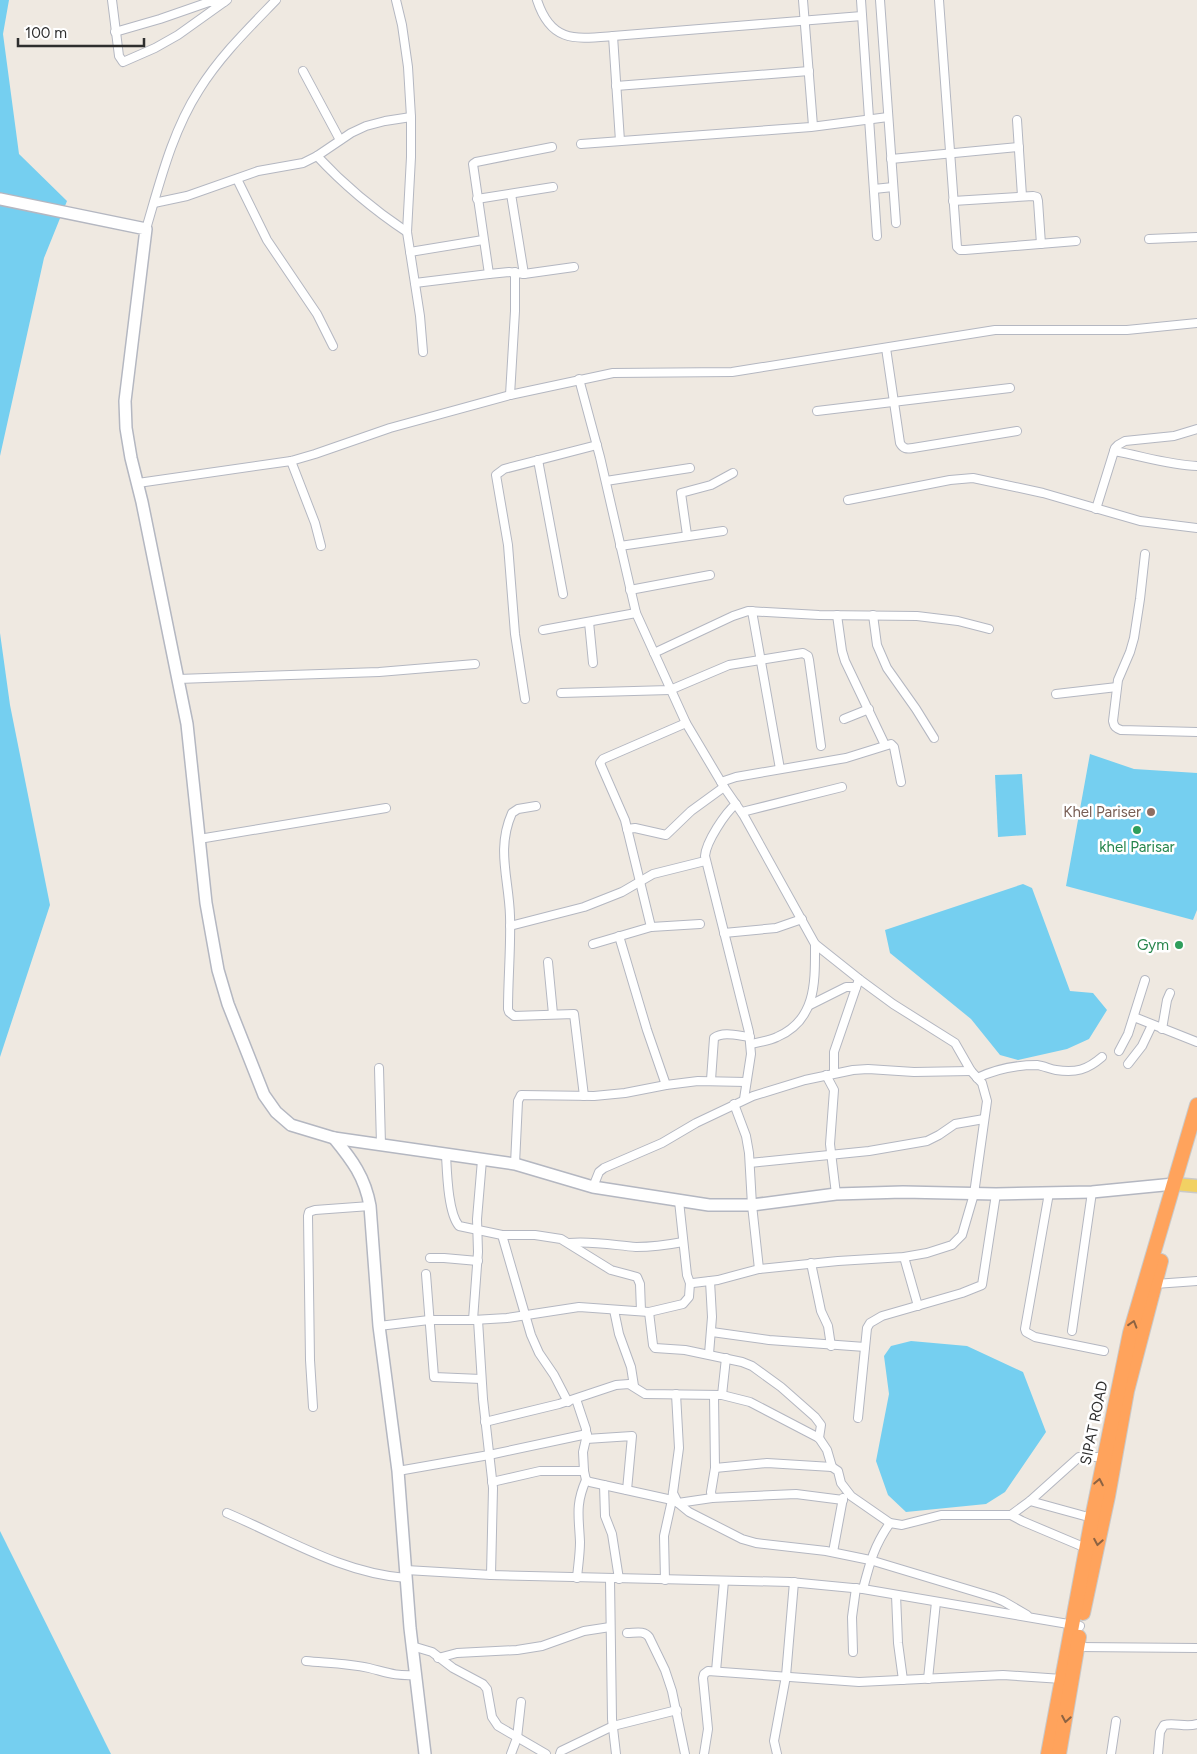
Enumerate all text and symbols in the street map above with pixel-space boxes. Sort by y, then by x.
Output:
scale bar [18,15,144,47]
text: 100 m [25,24,67,42]
place label: Khel Pariser [1063,803,1141,821]
marker: Khel Pariser [1145,806,1157,818]
marker: khel Parisar [1131,824,1143,836]
place label: khel Parisar [1099,838,1175,856]
place label: Gym [1137,936,1169,954]
marker: Gym [1173,939,1185,951]
one-way arrow [1127,1320,1137,1328]
street label: SIPAT ROAD [1076,1379,1112,1467]
one-way arrow [1093,1478,1103,1487]
one-way arrow [1094,1538,1104,1546]
one-way arrow [1061,1715,1071,1723]

